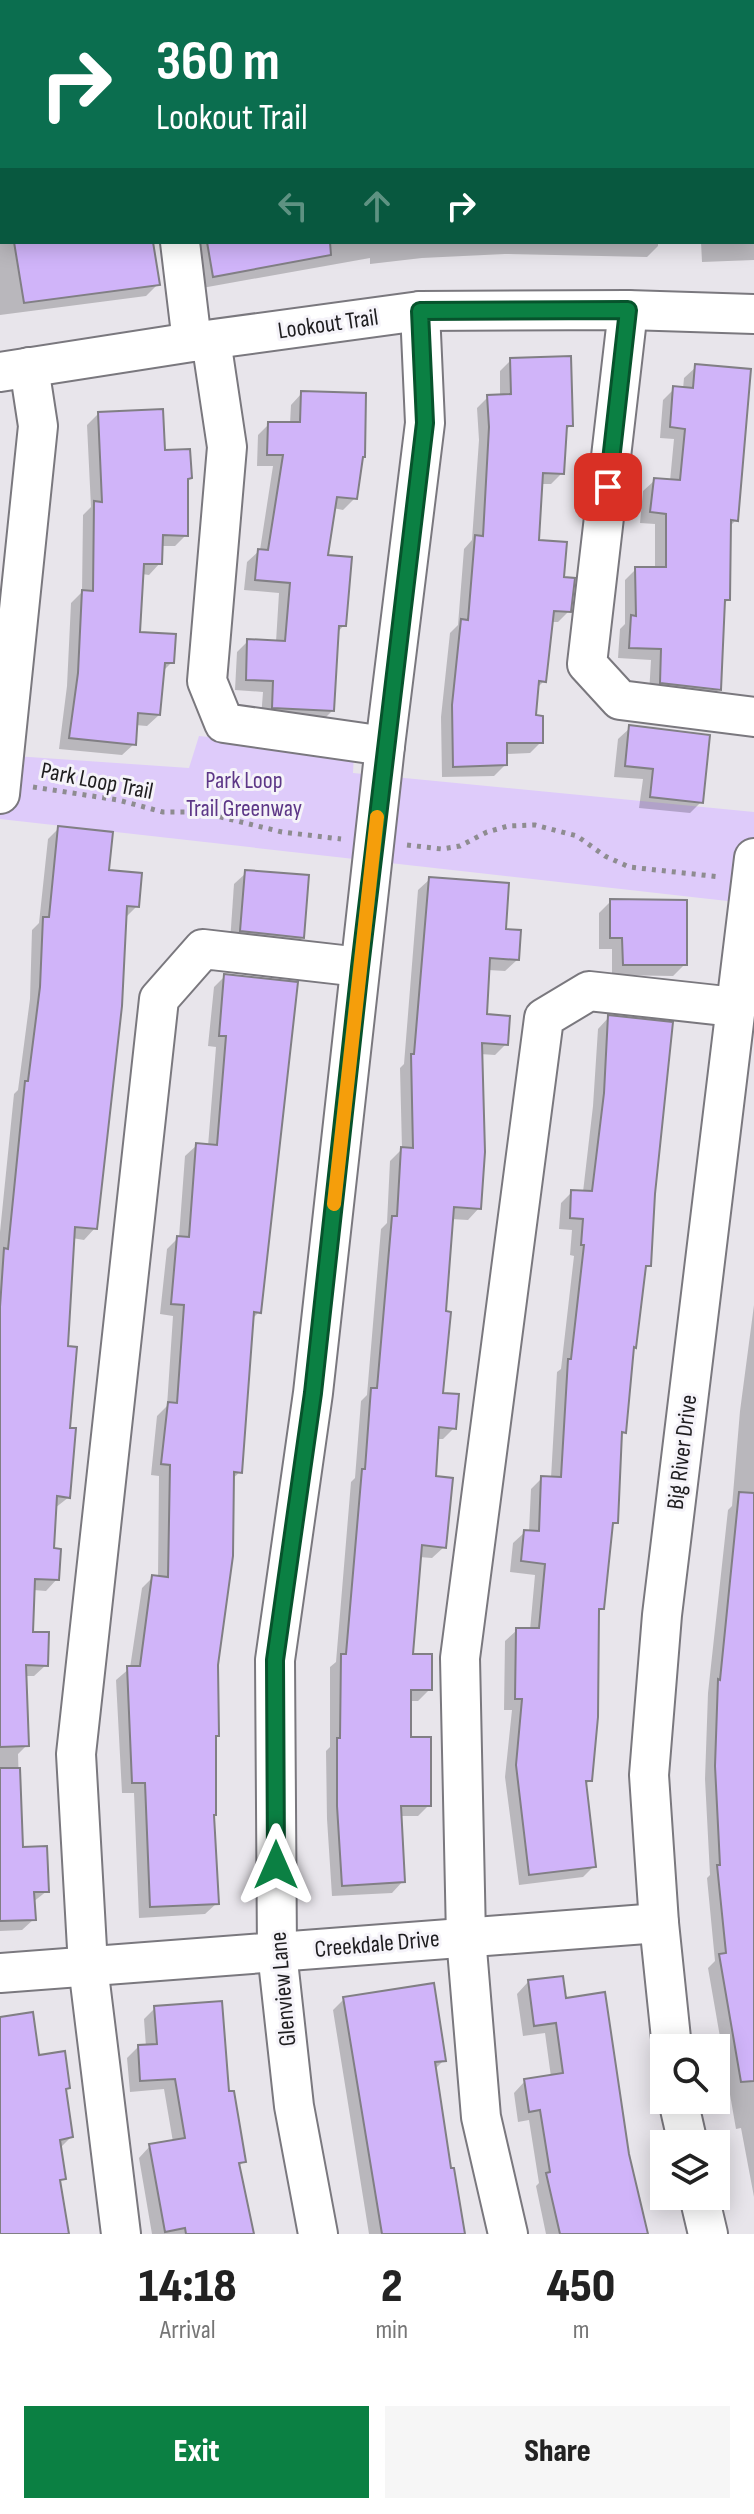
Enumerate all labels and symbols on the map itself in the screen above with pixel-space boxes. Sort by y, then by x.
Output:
street label: Lookout Trail [276,303,380,345]
pin [574,453,642,521]
street label: Park Loop Trail [38,756,156,806]
park label: Park Loop Trail Greenway [186,766,302,823]
street label: Big River Drive [661,1393,703,1511]
position arrow [234,1823,318,1907]
street label: Creekdale Drive [313,1924,441,1964]
street label: Glenview Lane [264,1930,302,2048]

